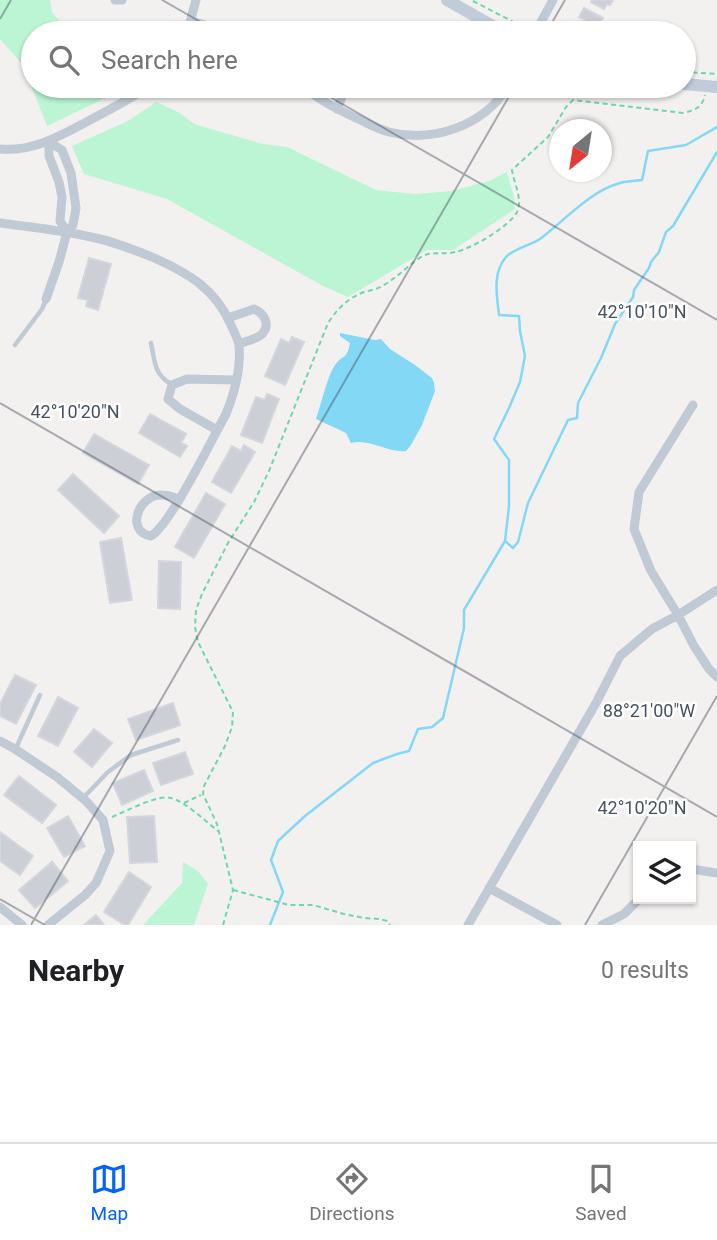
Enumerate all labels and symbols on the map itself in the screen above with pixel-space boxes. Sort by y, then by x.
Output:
north arrow [549,119,612,182]
text: 42°10'10"N [597,301,687,322]
text: 42°10'20"N [30,401,120,422]
text: 88°21'00"W [603,700,695,721]
text: 42°10'20"N [597,797,687,818]

